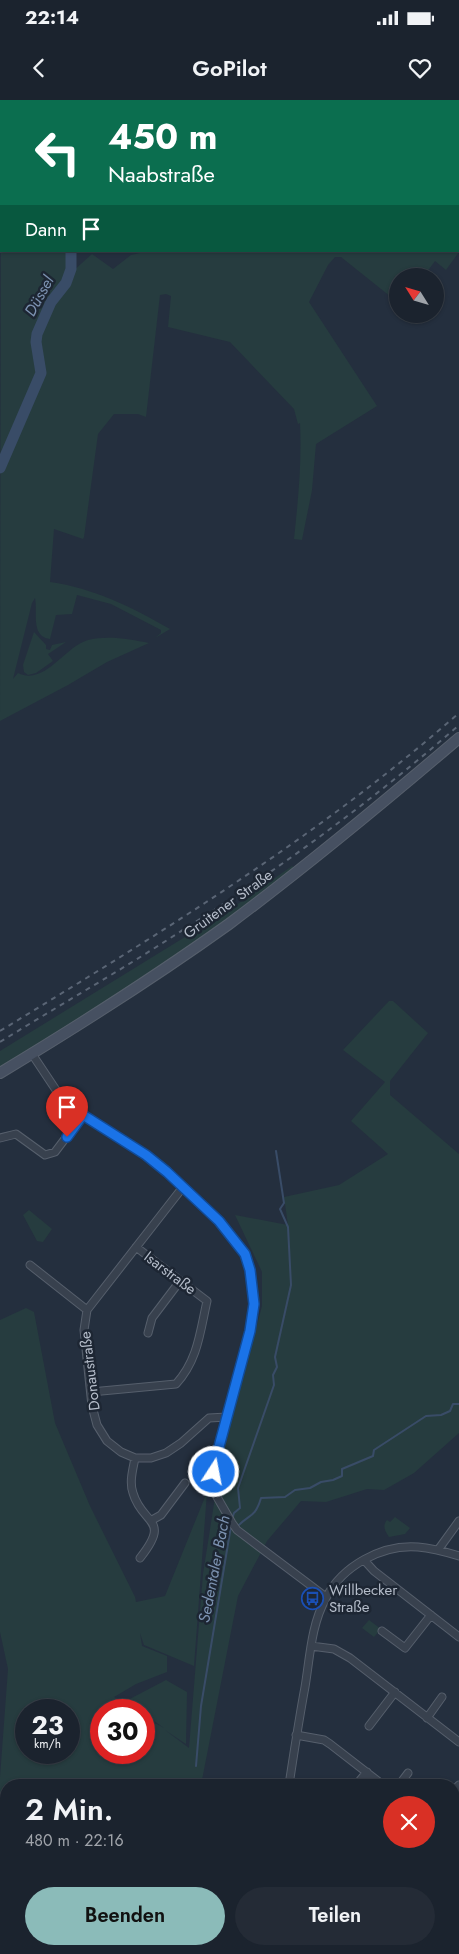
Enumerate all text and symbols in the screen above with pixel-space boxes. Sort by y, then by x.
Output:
text: 22:14 [25,4,79,31]
text: GoPilot [192,52,267,84]
icon: back [25,54,53,82]
icon: heart [406,54,434,82]
text: 450 m [108,112,217,162]
icon: left [25,120,90,185]
text: Naabstraße [108,158,215,190]
icon: arrive [77,215,105,243]
text: Dann [25,216,67,243]
north arrow [389,268,444,322]
map controls [389,268,444,323]
water label: Düssel [19,270,60,320]
street label: Gruitener Straße [179,864,277,944]
pin [46,1086,88,1137]
icon: arrive [53,1093,81,1121]
street label: Isarstraße [139,1246,201,1300]
street label: Donaustraße [74,1330,106,1412]
position arrow [187,1445,239,1497]
water label: Sedentaler Bach [192,1513,236,1625]
place label: Willbecker Straße [329,1579,398,1618]
bus stop icon: Willbecker Straße [301,1587,325,1611]
speed limit sign: 30 [90,1699,155,1764]
text: 23 [32,1707,63,1743]
text: km/h [34,1735,61,1753]
text: 2 Min. [25,1788,113,1831]
button: close [383,1796,435,1848]
text: 480 m · 22:16 [25,1829,124,1852]
button: Beenden [25,1887,225,1945]
button: Teilen [235,1887,435,1945]

